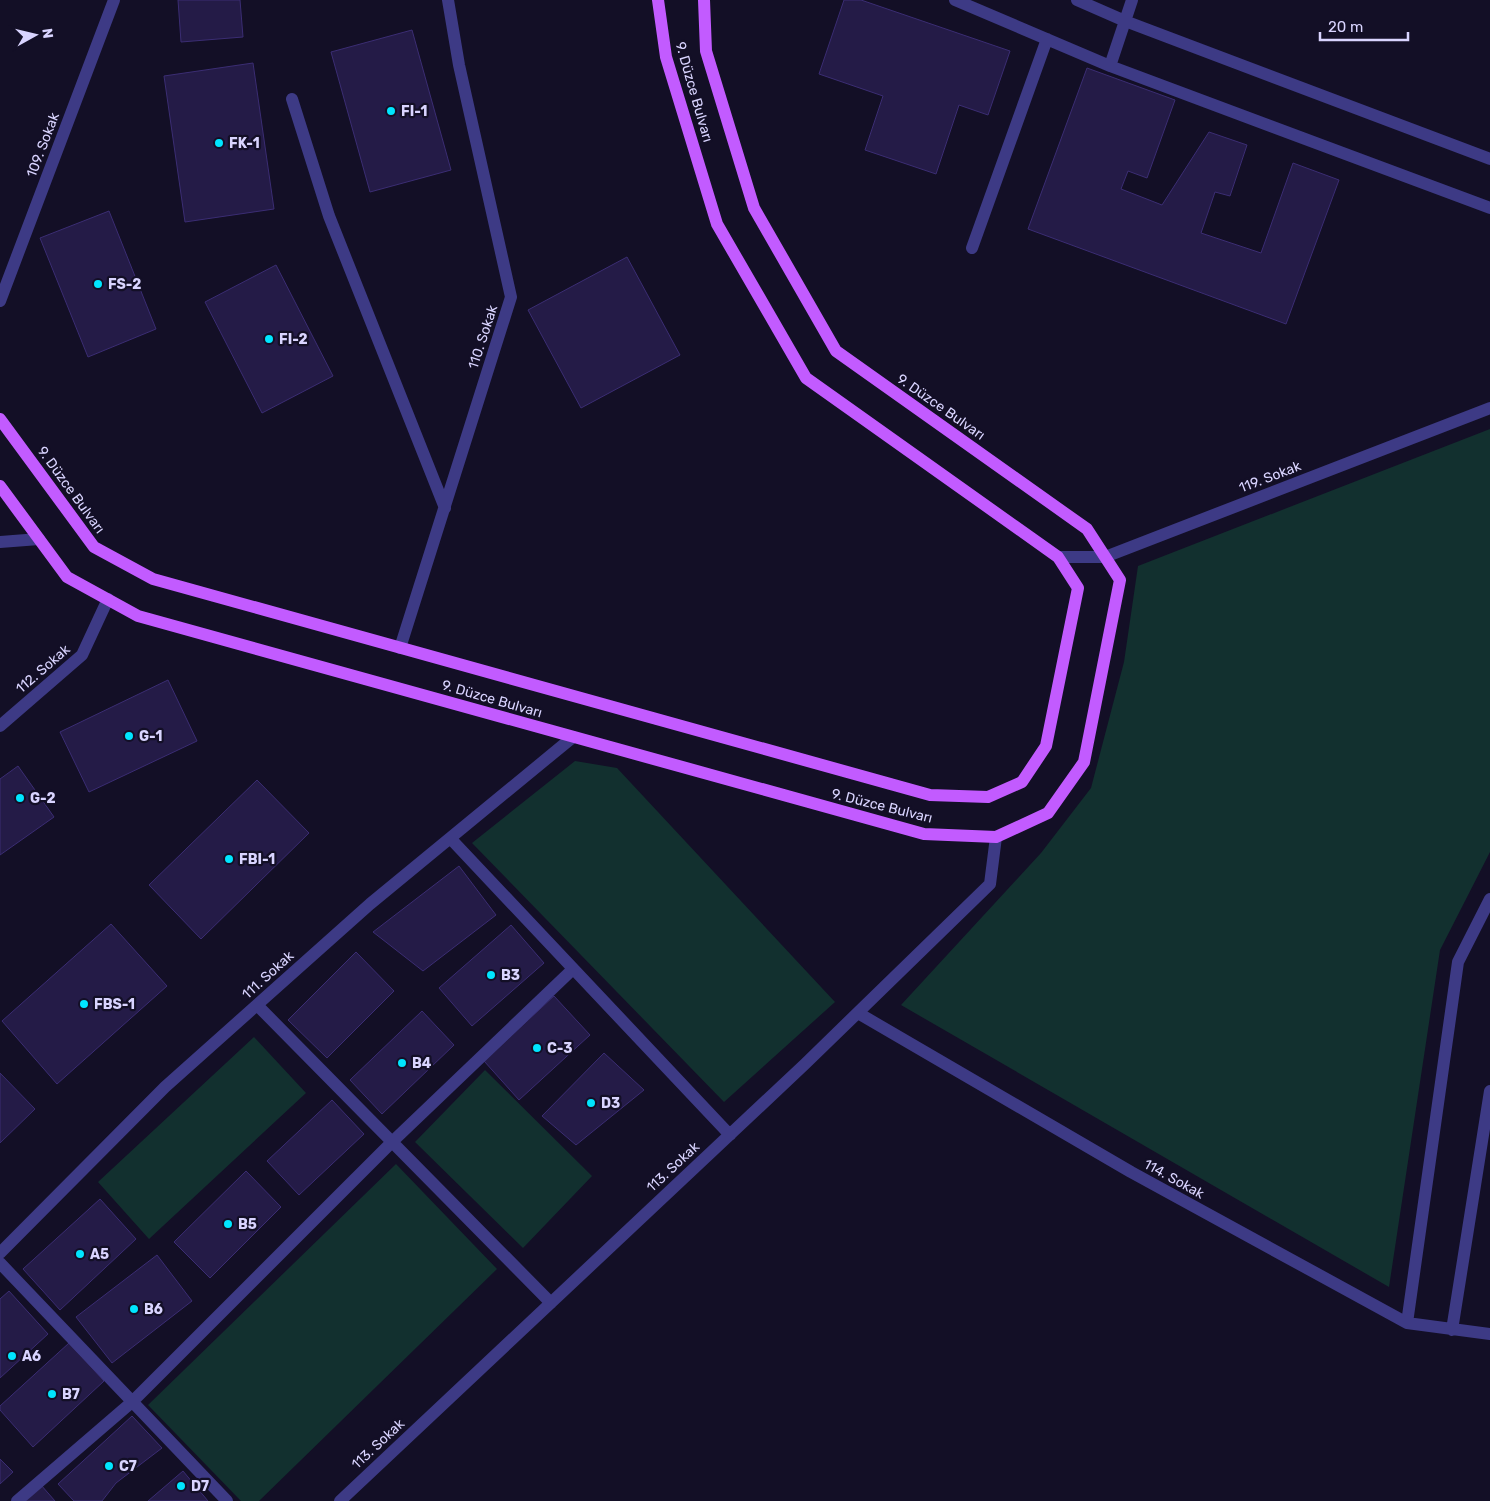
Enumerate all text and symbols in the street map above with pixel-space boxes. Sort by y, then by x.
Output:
north arrow [10,10,60,60]
scale bar [1320,10,1408,42]
text: 20 m [1328,18,1363,36]
text: N [38,27,56,39]
street label: 9. Düzce Bulvarı [672,40,716,144]
place label: FI-1 [401,103,427,120]
marker: FI-1 [385,105,397,117]
street label: 109. Sokak [23,109,63,180]
place label: FK-1 [229,135,260,152]
marker: FK-1 [213,137,225,149]
place label: FS-2 [108,276,141,293]
marker: FS-2 [92,278,104,290]
street label: 110. Sokak [465,302,502,371]
place label: FI-2 [279,331,308,348]
marker: FI-2 [263,333,275,345]
street label: 9. Düzce Bulvarı [894,370,988,444]
street label: 9. Düzce Bulvarı [34,443,108,537]
street label: 119. Sokak [1237,457,1304,497]
street label: 112. Sokak [13,640,74,697]
street label: 9. Düzce Bulvarı [440,677,544,721]
place label: G-1 [139,728,162,745]
marker: G-1 [123,730,135,742]
street label: 9. Düzce Bulvarı [830,785,934,827]
place label: G-2 [30,790,56,807]
marker: G-2 [14,792,26,804]
place label: FBI-1 [239,851,275,868]
marker: FBI-1 [223,853,235,865]
street label: 111. Sokak [239,947,298,1003]
place label: B3 [501,967,520,984]
marker: B3 [485,969,497,981]
place label: FBS-1 [94,996,135,1013]
marker: FBS-1 [78,998,90,1010]
place label: C-3 [547,1040,573,1057]
marker: C-3 [531,1042,543,1054]
place label: B4 [412,1055,432,1072]
marker: B4 [396,1057,408,1069]
place label: D3 [601,1095,620,1112]
marker: D3 [585,1097,597,1109]
street label: 113. Sokak [643,1138,704,1196]
street label: 114. Sokak [1141,1156,1208,1203]
place label: B5 [238,1216,257,1233]
marker: B5 [222,1218,234,1230]
place label: A5 [90,1246,109,1263]
marker: A5 [74,1248,86,1260]
place label: B6 [144,1301,163,1318]
marker: B6 [128,1303,140,1315]
place label: A6 [22,1348,41,1365]
marker: A6 [6,1350,18,1362]
place label: B7 [62,1386,80,1403]
marker: B7 [46,1388,58,1400]
street label: 113. Sokak [348,1415,409,1473]
place label: C7 [119,1458,137,1475]
marker: C7 [103,1460,115,1472]
place label: D7 [191,1478,209,1495]
marker: D7 [175,1480,187,1492]

